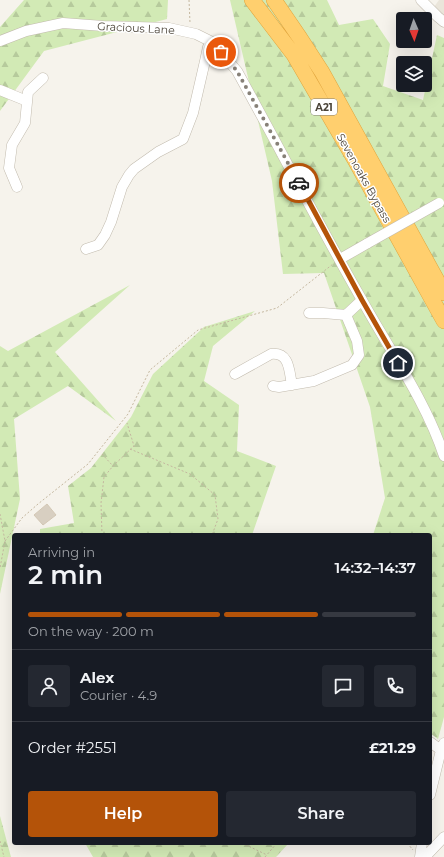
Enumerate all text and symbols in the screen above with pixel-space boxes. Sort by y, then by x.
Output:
north arrow [396,12,432,48]
map controls [396,12,432,92]
street label: Gracious Lane [97,19,175,37]
pin [204,35,238,69]
icon: bag [210,41,232,63]
button: layers [396,56,432,92]
road number: A21 [311,99,337,115]
street label: Sevenoaks Bypass [334,131,395,226]
courier [279,163,319,203]
icon: car [288,172,310,194]
pin [381,346,415,380]
icon: home [387,352,409,374]
text: Arriving in [28,544,95,560]
text: 14:32–14:37 [334,558,416,577]
text: 2 min [28,559,103,591]
text: On the way · 200 m [28,623,154,639]
button: person [28,665,70,707]
button: chat [322,665,364,707]
button: phone [374,665,416,707]
text: Alex [80,668,114,687]
text: Courier · 4.9 [80,687,157,703]
text: Order #2551 [28,738,117,757]
text: £21.29 [369,738,416,757]
button: Help [28,791,218,837]
button: Share [226,791,416,837]

